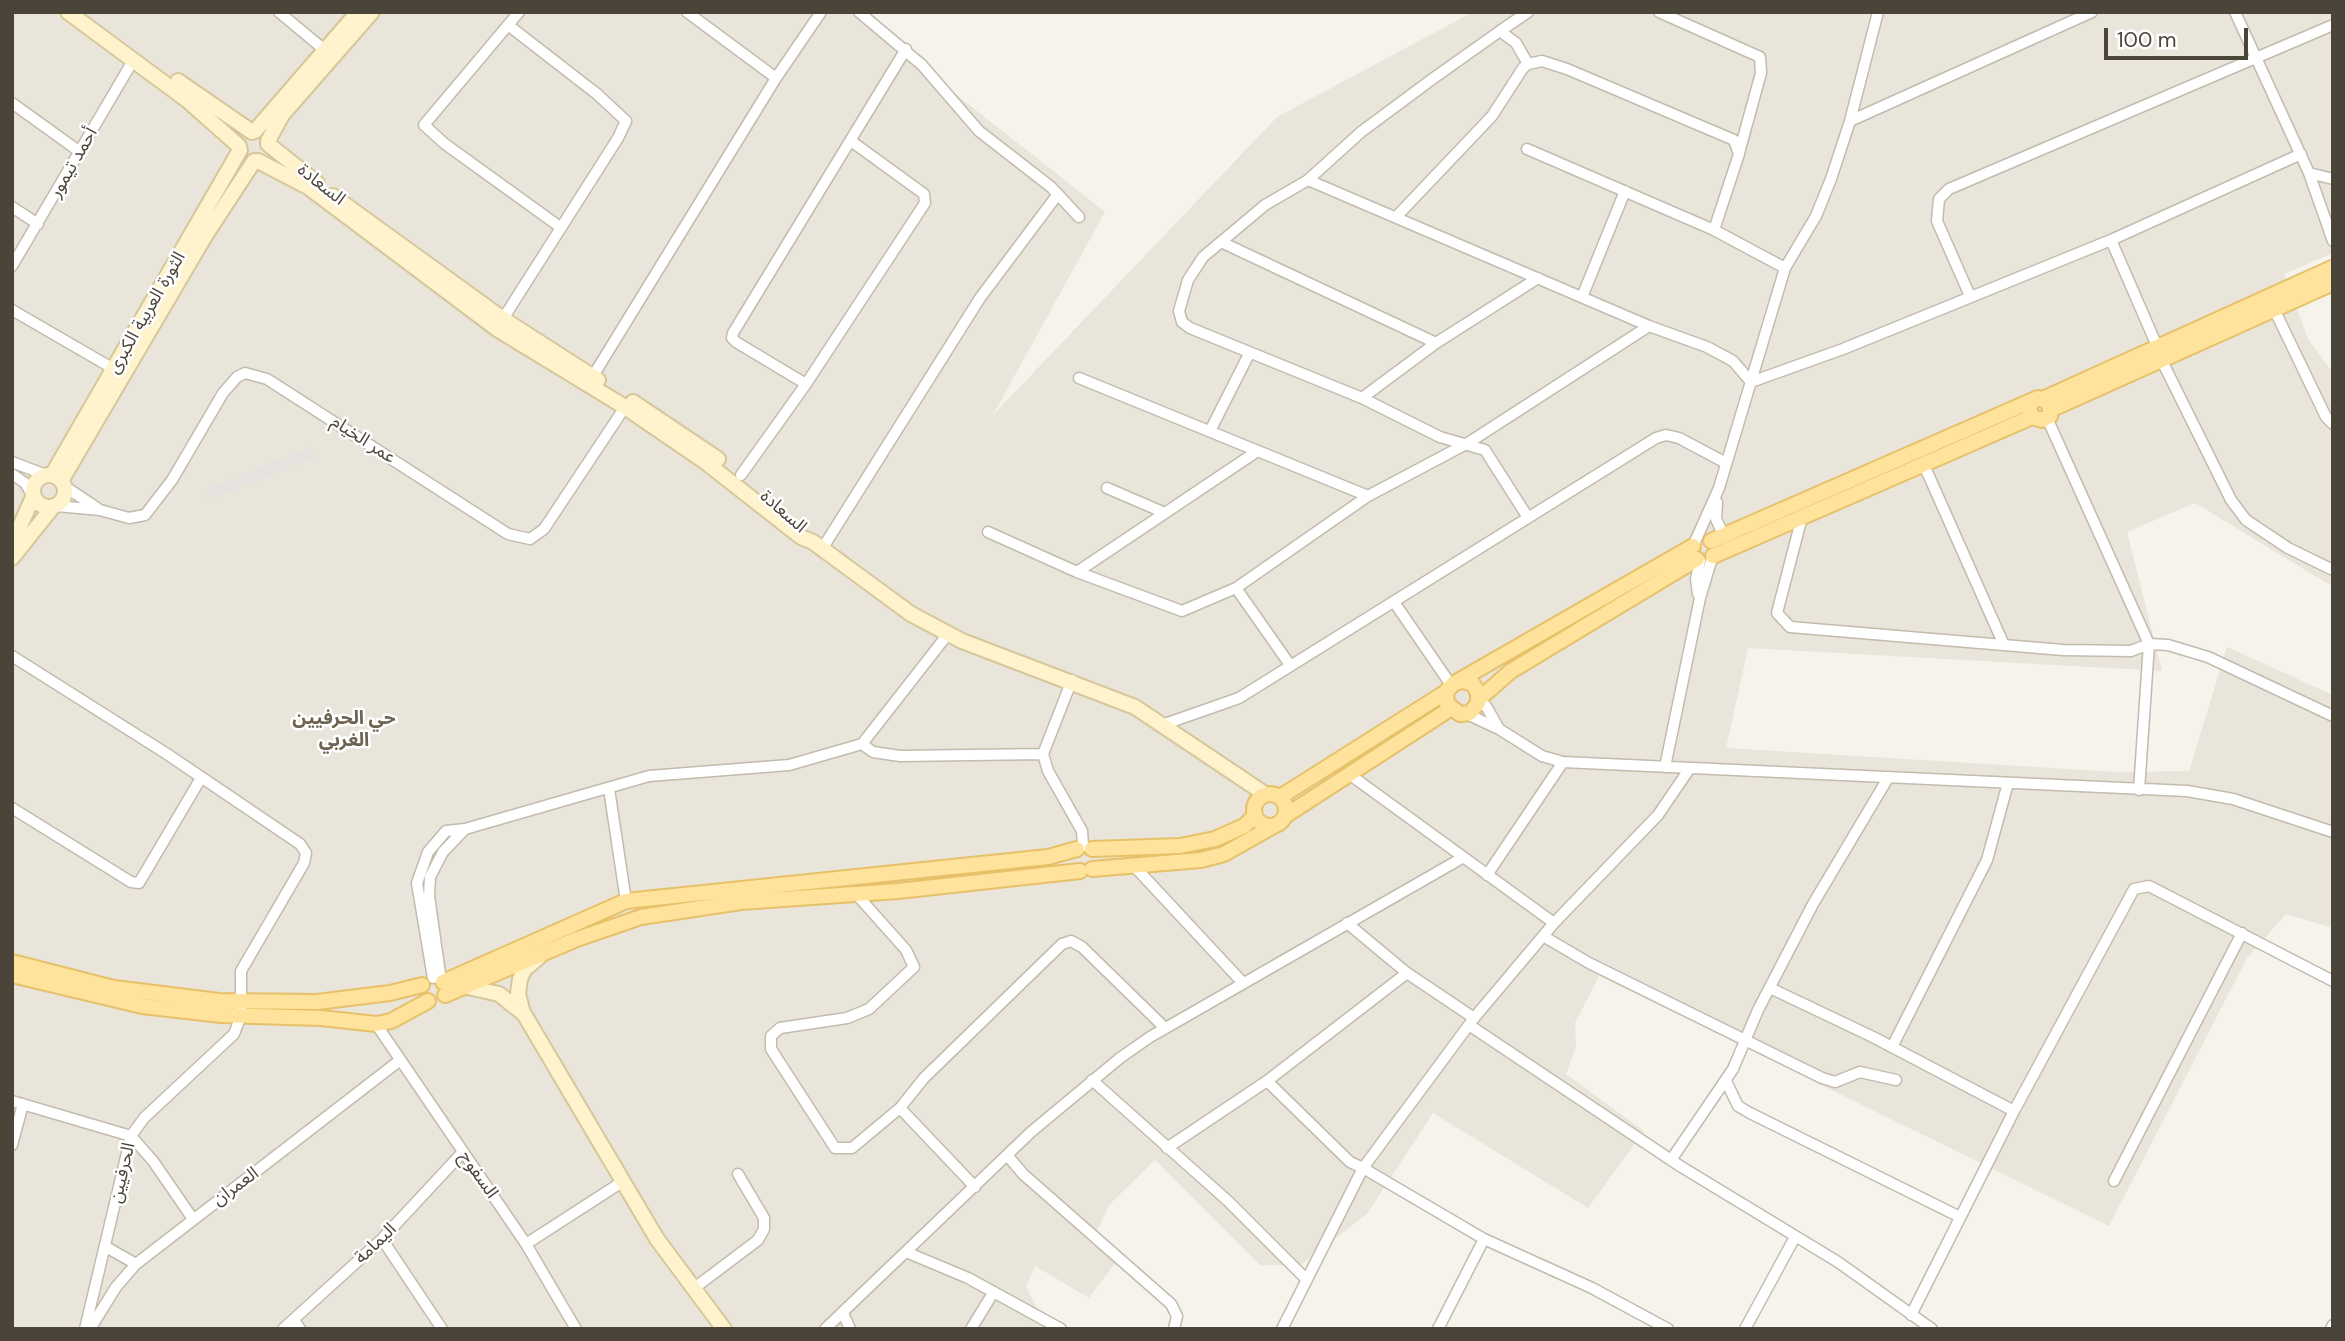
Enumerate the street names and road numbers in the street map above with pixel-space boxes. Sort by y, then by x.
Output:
street label: أحمد تيمور [45,124,103,202]
street label: السعادة [293,160,349,210]
street label: الثورة العربية الكبرى [103,248,191,378]
street label: عمر الخيام [327,411,399,469]
street label: السعادة [755,486,811,538]
street label: الحرفيين [106,1141,140,1205]
street label: السفوح [454,1147,502,1203]
street label: العمران [209,1163,263,1211]
street label: اليمامة [351,1219,401,1269]

